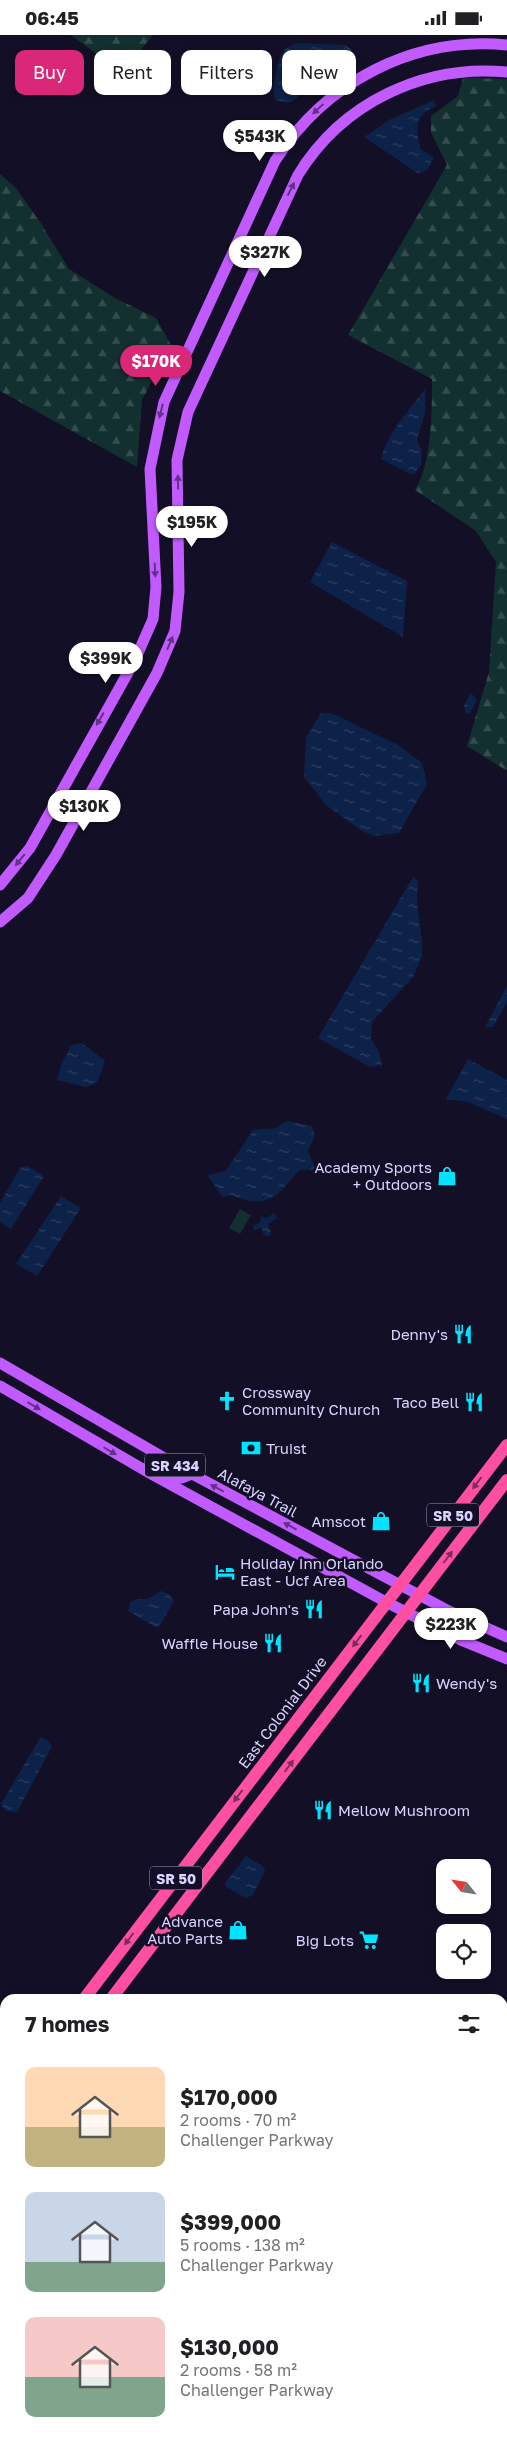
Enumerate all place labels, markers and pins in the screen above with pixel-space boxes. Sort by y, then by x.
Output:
pin: $543K [225,119,295,162]
pin: $327K [230,235,300,278]
pin: $170K [121,345,191,387]
pin: $195K [157,505,227,548]
pin: $399K [71,641,141,684]
pin: $130K [49,789,119,832]
place label: Academy Sports + Outdoors [314,1158,432,1193]
shop icon: Academy Sports + Outdoors [436,1165,458,1187]
restaurant icon: Denny's [452,1323,474,1345]
place label: Denny's [390,1325,448,1343]
place label: Crossway Community Church [242,1383,380,1418]
church icon: Crossway Community Church [216,1390,238,1412]
restaurant icon: Taco Bell [463,1391,485,1413]
place label: Taco Bell [393,1393,459,1411]
bank icon: Truist [240,1437,262,1459]
place label: Truist [266,1439,307,1457]
shop icon: Amscot [370,1510,392,1532]
place label: Amscot [312,1512,366,1530]
place label: Holiday Inn Orlando East - Ucf Area [240,1554,383,1589]
hotel icon: Holiday Inn Orlando East - Ucf Area [214,1561,236,1583]
restaurant icon: Papa John's [303,1598,325,1620]
place label: Papa John's [213,1600,299,1618]
pin: $223K [416,1607,486,1650]
restaurant icon: Waffle House [262,1632,284,1654]
place label: Waffle House [161,1634,258,1652]
restaurant icon: Wendy's [410,1672,432,1694]
place label: Wendy's [436,1674,497,1692]
restaurant icon: Mellow Mushroom [312,1799,334,1821]
place label: Mellow Mushroom [338,1801,470,1819]
place label: Advance Auto Parts [147,1912,223,1947]
shop icon: Advance Auto Parts [227,1919,249,1941]
supermarket icon: Big Lots [358,1929,380,1951]
place label: Big Lots [296,1931,354,1949]

